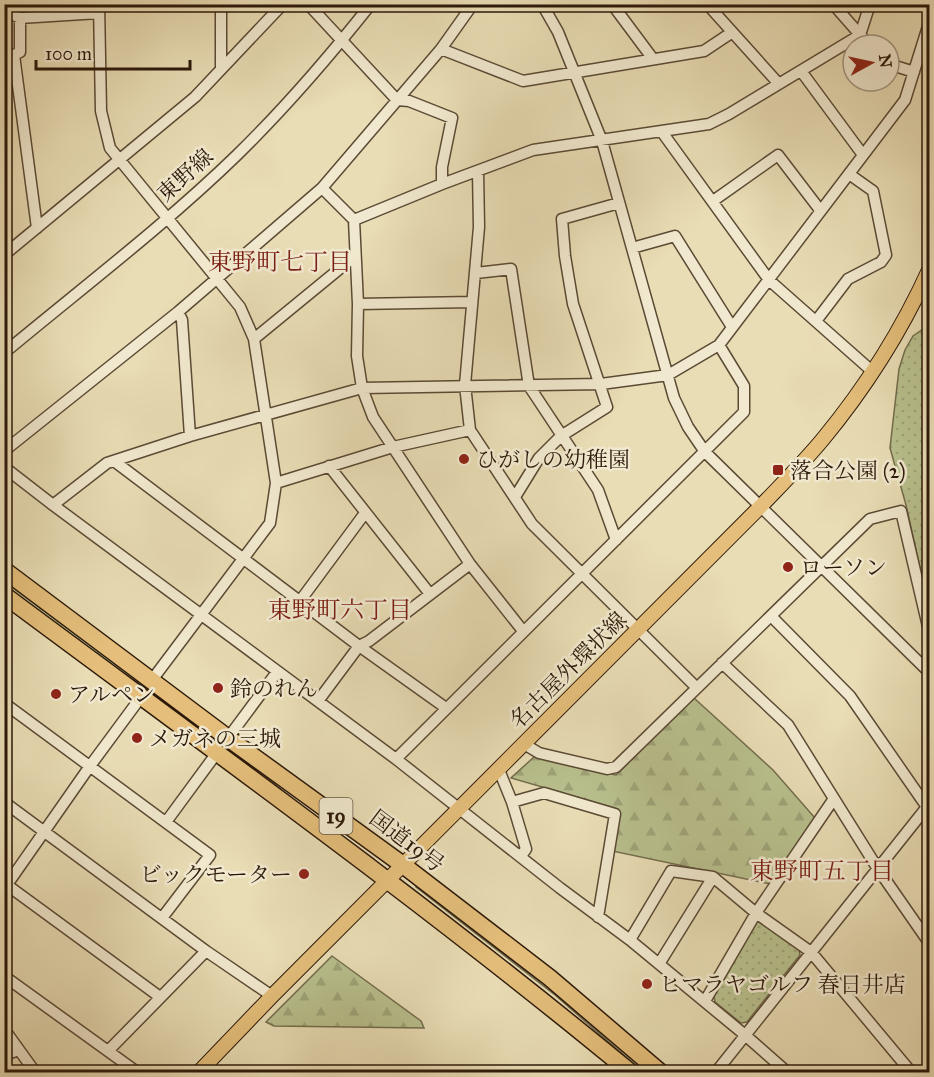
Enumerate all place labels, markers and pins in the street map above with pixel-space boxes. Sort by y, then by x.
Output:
place label: ひがしの幼稚園 [476,446,630,473]
marker: ひがしの幼稚園 [457,452,471,466]
place label: 落合公園 (2) [790,457,906,484]
marker: 落合公園 (2) [771,463,785,477]
place label: ローソン [800,554,887,581]
marker: ローソン [781,560,795,574]
place label: 鈴のれん [230,675,318,702]
place label: アルペン [68,681,155,708]
marker: 鈴のれん [211,681,225,695]
marker: アルペン [49,687,63,701]
place label: メガネの三城 [149,725,281,752]
marker: メガネの三城 [130,731,144,745]
place label: ビックモーター [140,861,292,888]
marker: ビックモーター [297,867,311,881]
place label: ヒマラヤゴルフ 春日井店 [659,971,906,998]
marker: ヒマラヤゴルフ 春日井店 [640,977,654,991]

